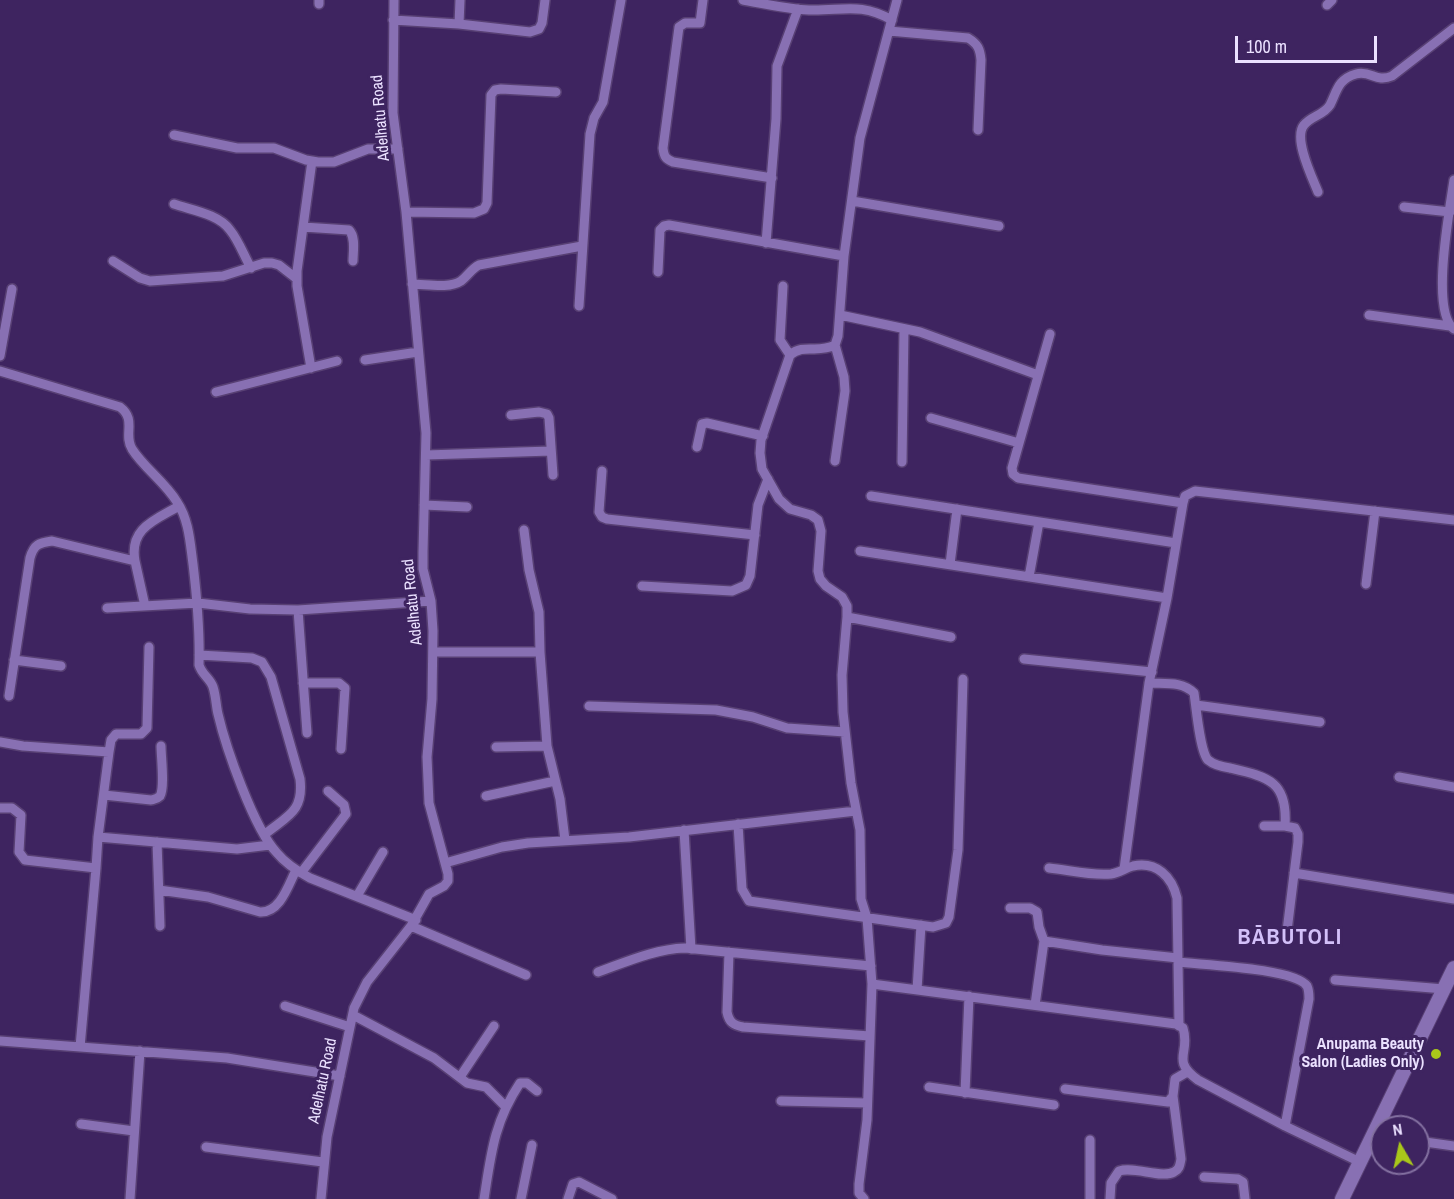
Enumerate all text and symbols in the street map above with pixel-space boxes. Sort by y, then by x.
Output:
scale bar [1238,24,1380,62]
text: 100 m [1246,34,1287,59]
street label: Adelhatu Road [368,74,394,162]
street label: Adelhatu Road [399,558,427,646]
district label: BĀBUTOLI [1238,925,1342,951]
place label: Anupama Beauty Salon (Ladies Only) [1302,1035,1424,1073]
street label: Adelhatu Road [305,1037,341,1125]
marker: Anupama Beauty Salon (Ladies Only) [1429,1047,1443,1061]
north arrow [1370,1115,1430,1175]
text: N [1391,1118,1404,1141]

